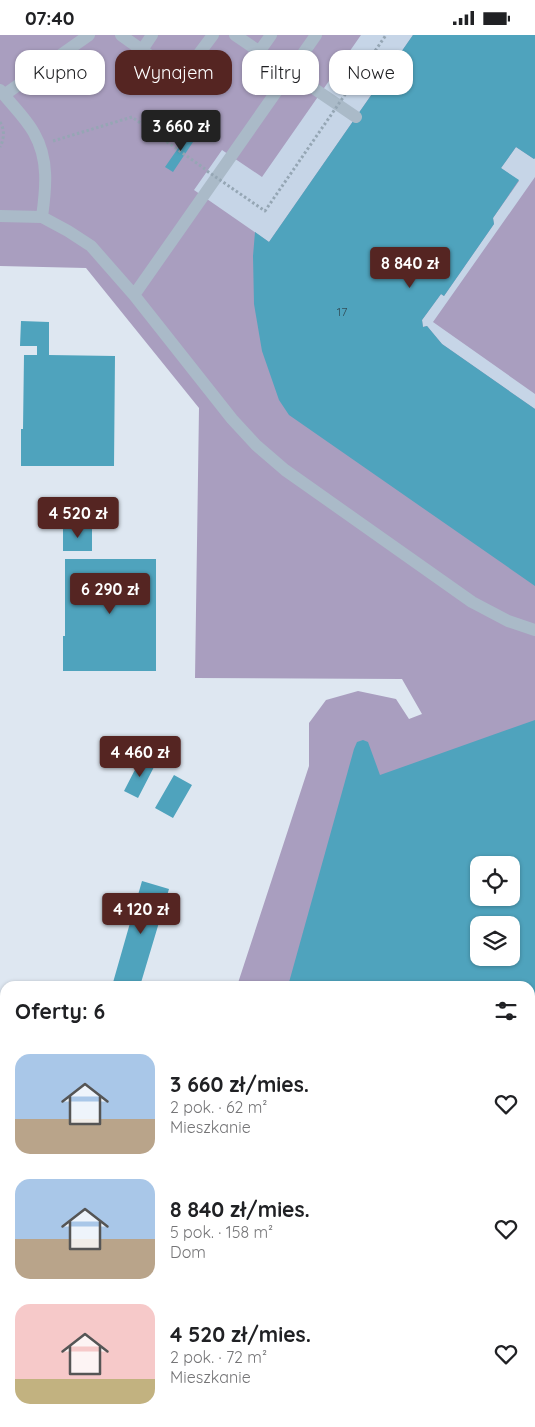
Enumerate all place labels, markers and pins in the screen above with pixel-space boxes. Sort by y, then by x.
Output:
pin: 3 660 zł [129,109,233,152]
pin: 8 840 zł [358,247,462,289]
pin: 4 520 zł [26,497,130,539]
pin: 6 290 zł [58,573,162,615]
pin: 4 460 zł [88,735,192,778]
pin: 4 120 zł [89,893,193,935]

